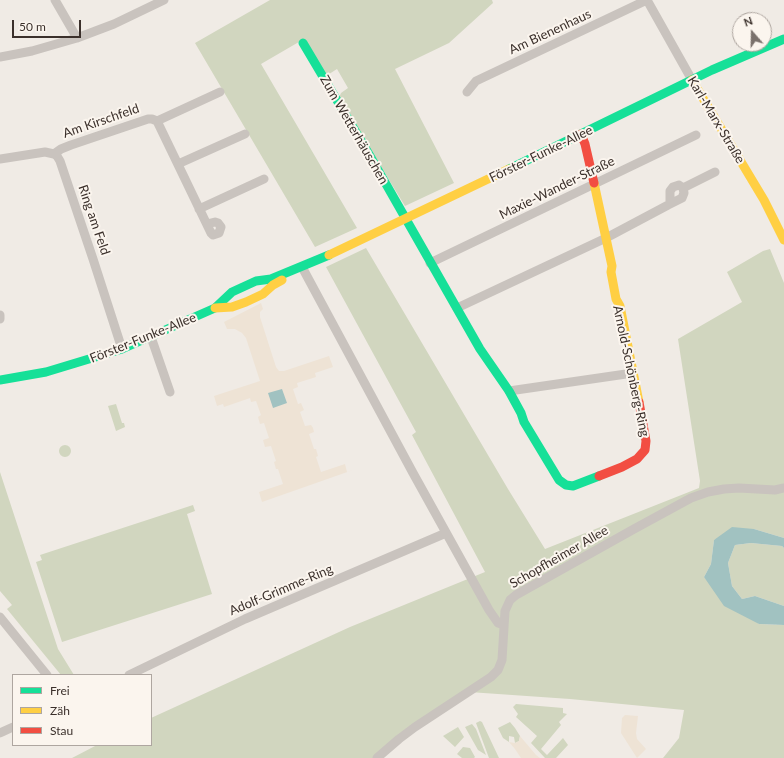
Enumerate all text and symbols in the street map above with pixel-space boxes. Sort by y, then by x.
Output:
street label: Am Bienenhaus [506,6,594,58]
scale bar [14,12,83,38]
north arrow [732,12,772,52]
text: N [742,14,754,29]
text: 50 m [19,19,46,34]
street label: Zum Wetterhäuschen [317,73,391,187]
street label: Karl-Marx-Straße [684,74,748,166]
street label: Am Kirschfeld [61,101,141,141]
street label: Förster-Funke-Allee [487,122,595,186]
street label: Maxie-Wander-Straße [497,153,617,223]
street label: Ring am Feld [75,183,113,257]
street label: Arnold-Schönberg-Ring [609,304,653,438]
street label: Förster-Funke-Allee [88,310,198,366]
street label: Schopfheimer Allee [507,522,611,592]
street label: Adolf-Grimme-Ring [227,561,335,619]
legend [12,674,152,746]
text: Frei [50,683,70,698]
text: Zäh [50,703,70,718]
text: Stau [50,723,73,738]

